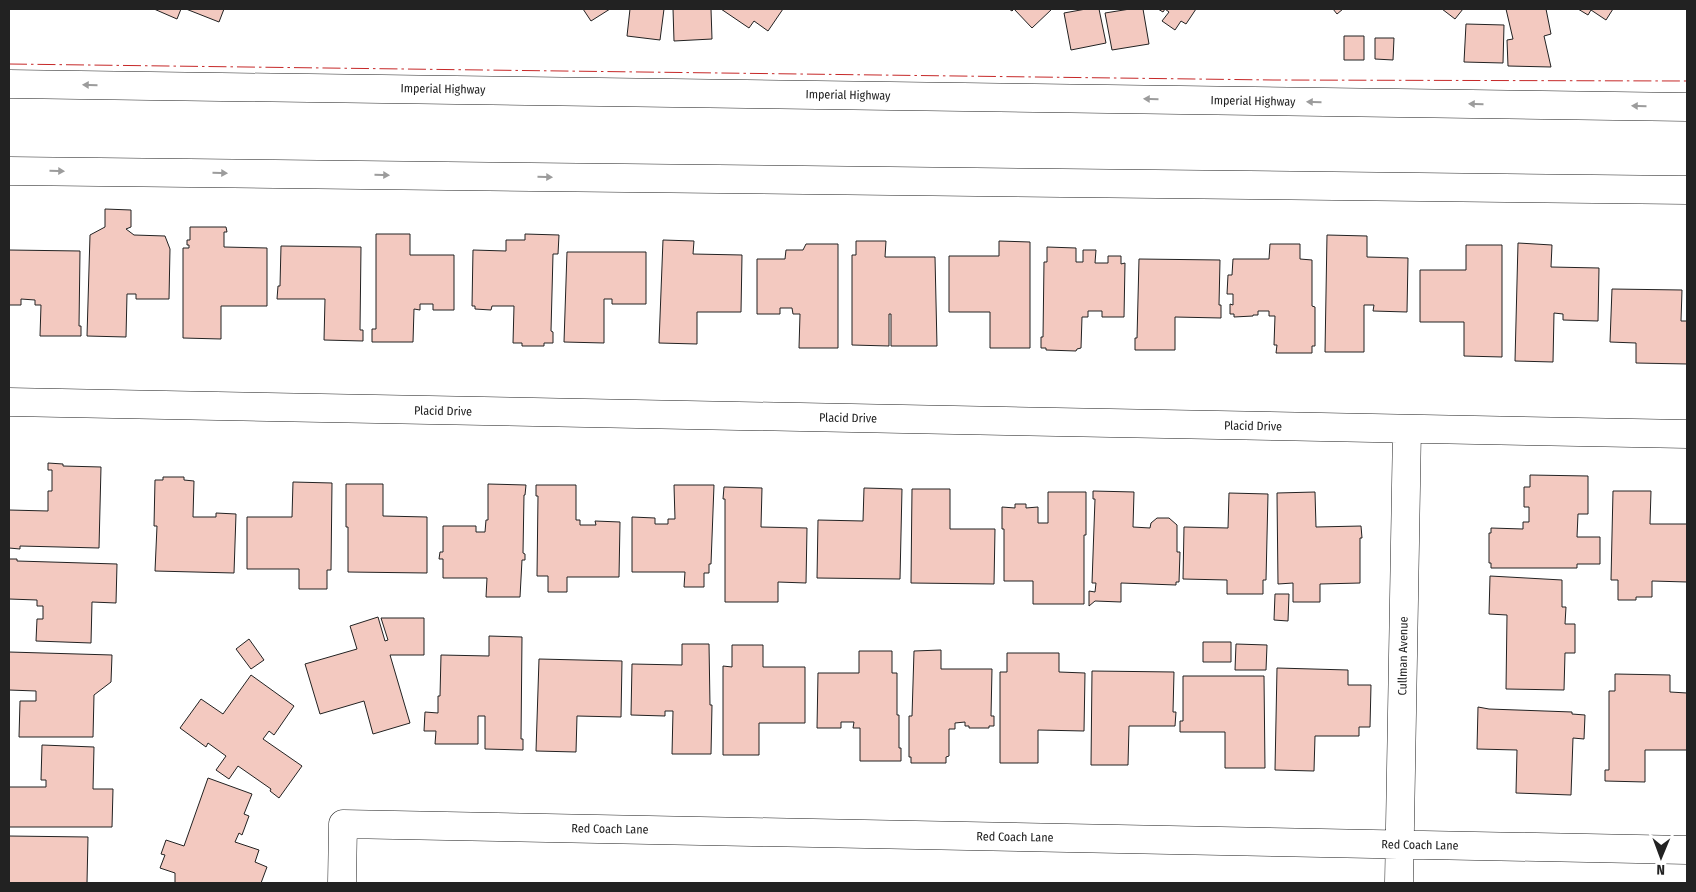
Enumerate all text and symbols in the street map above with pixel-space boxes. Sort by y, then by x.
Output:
one-way arrow [82,81,98,89]
street label: Imperial Highway [401,81,486,97]
street label: Imperial Highway [806,87,891,103]
street label: Imperial Highway [1211,93,1296,109]
one-way arrow [1143,95,1159,103]
one-way arrow [1305,97,1321,105]
one-way arrow [1468,100,1484,108]
one-way arrow [1630,102,1646,110]
one-way arrow [50,167,66,175]
one-way arrow [212,169,228,177]
one-way arrow [375,171,391,179]
one-way arrow [537,173,553,181]
street label: Placid Drive [414,403,472,419]
street label: Placid Drive [819,410,877,426]
street label: Placid Drive [1224,418,1282,434]
street label: Cullman Avenue [1395,616,1411,696]
street label: Red Coach Lane [571,821,649,837]
street label: Red Coach Lane [976,829,1054,845]
north arrow [1636,832,1686,882]
street label: Red Coach Lane [1381,837,1459,853]
text: N [1656,861,1665,878]

